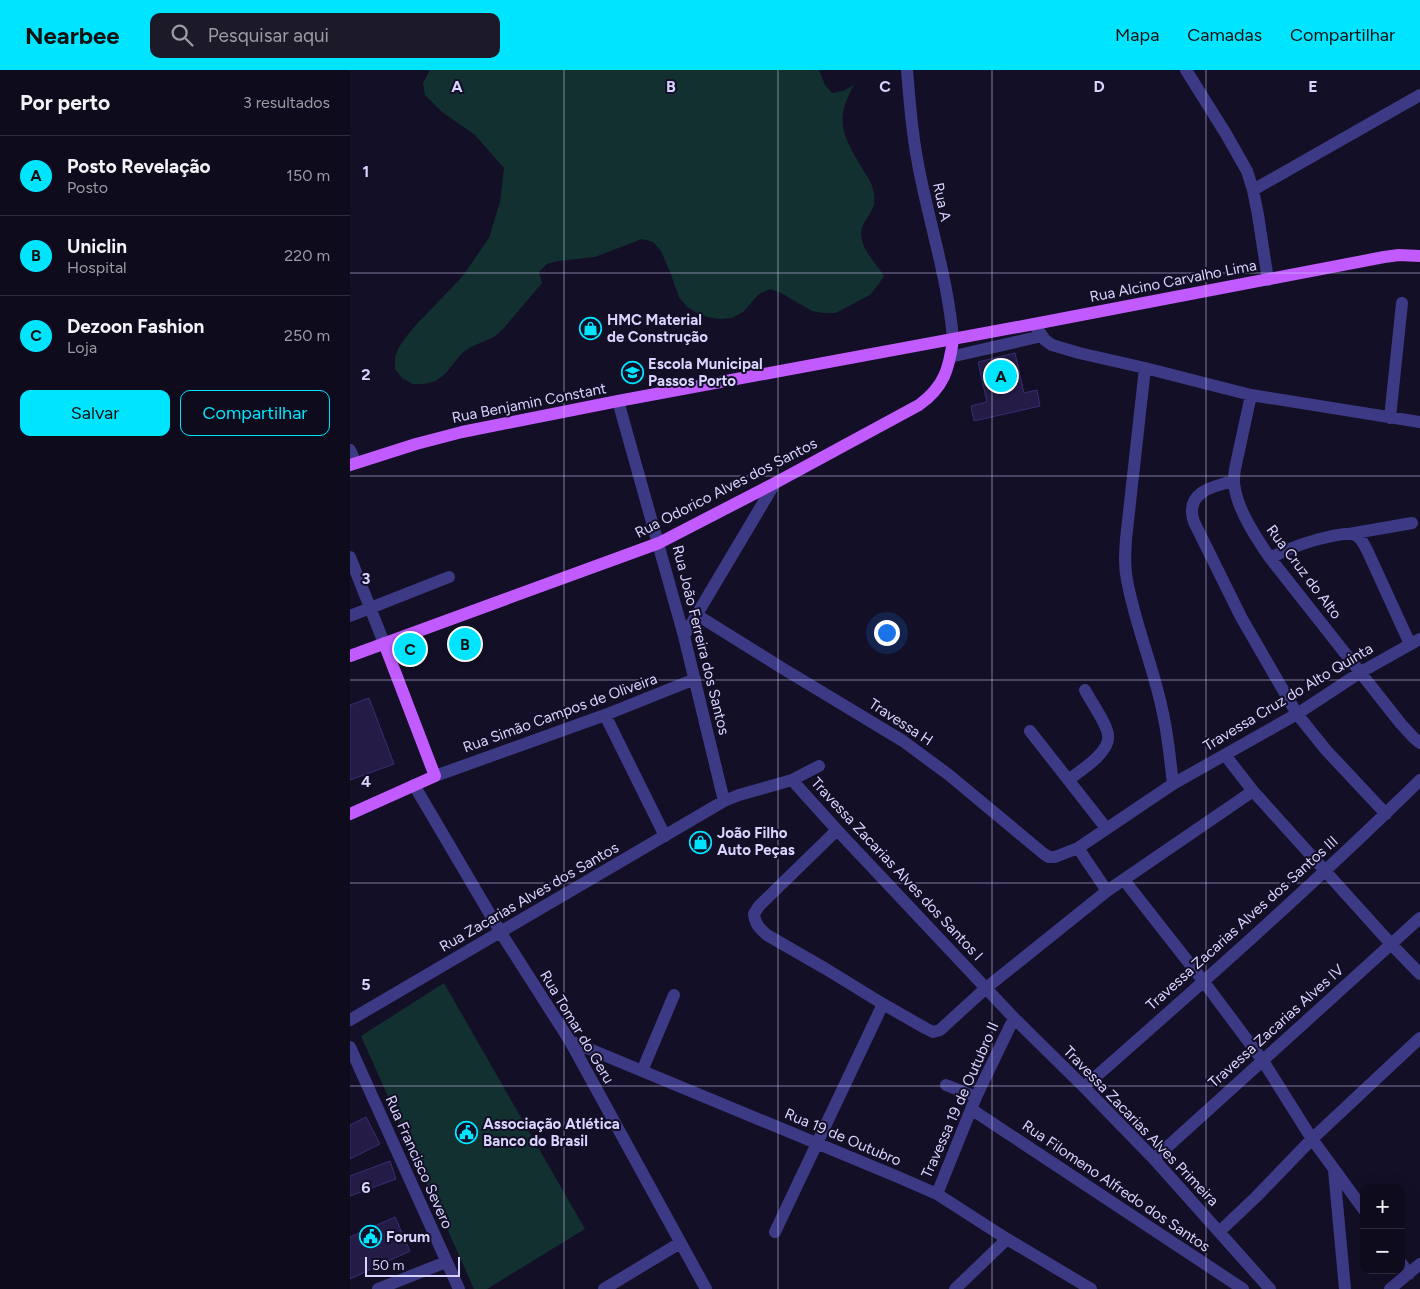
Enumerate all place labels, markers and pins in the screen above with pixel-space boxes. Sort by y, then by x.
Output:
place label: HMC Material de Construção [607,311,708,346]
shop icon: HMC Material de Construção [579,317,603,341]
place label: Escola Municipal Passos Porto [648,355,763,390]
pin: A [985,357,1017,395]
school or university icon: Escola Municipal Passos Porto [620,361,644,385]
pin: B [449,625,481,663]
pin: C [394,630,426,668]
place label: João Filho Auto Peças [717,824,795,859]
shop icon: João Filho Auto Peças [689,830,713,854]
place label: Associação Atlética Banco do Brasil [483,1115,620,1150]
public building icon: Associação Atlética Banco do Brasil [455,1121,479,1145]
public building icon: Forum [358,1225,382,1249]
place label: Forum [386,1228,430,1246]

